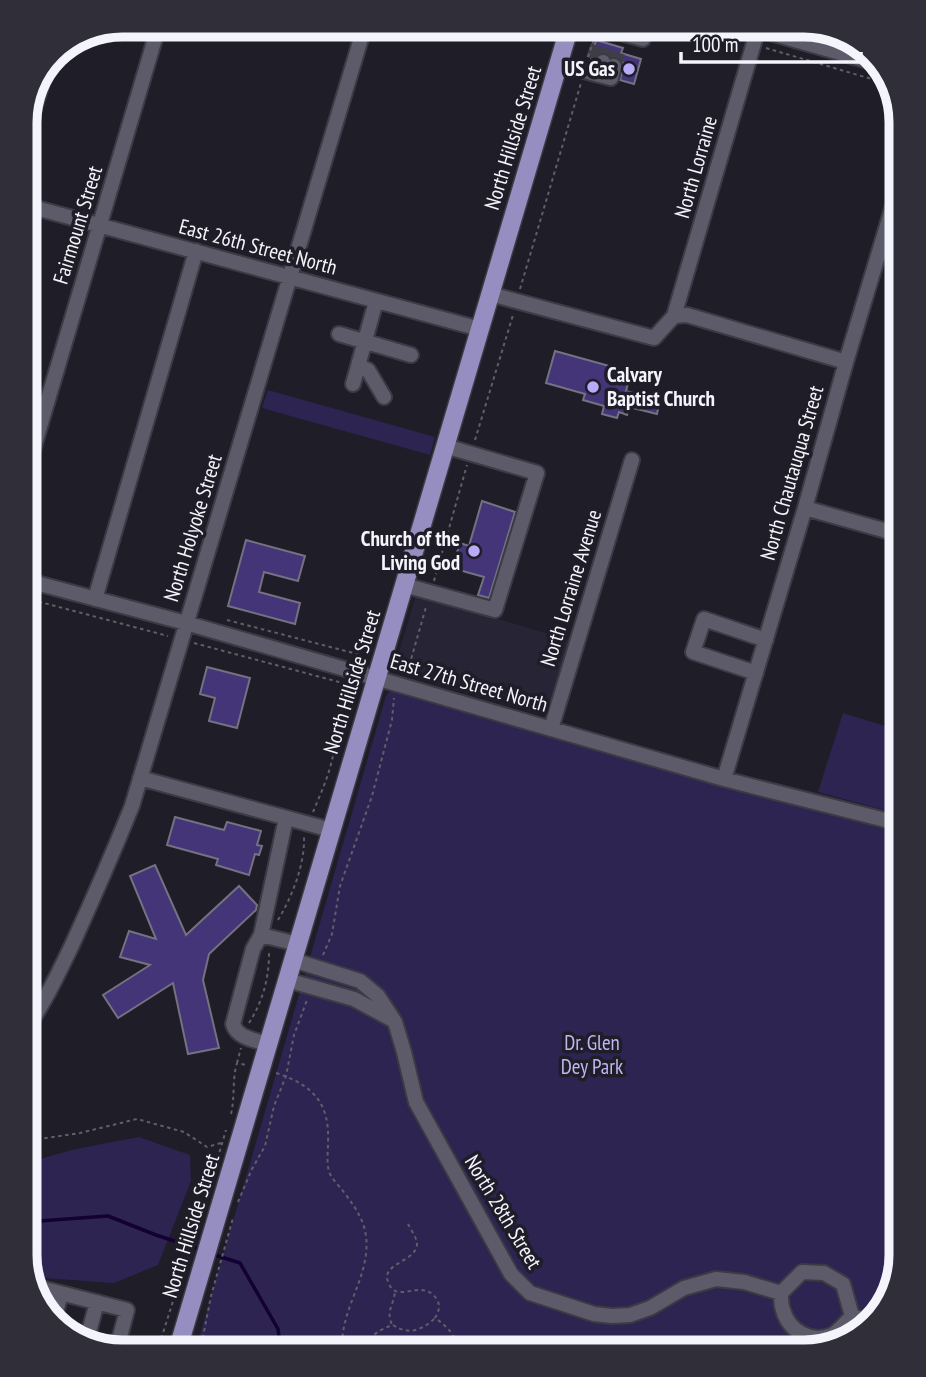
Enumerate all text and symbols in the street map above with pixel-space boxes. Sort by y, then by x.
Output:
scale bar [681,21,861,65]
text: 100 m [692,31,738,58]
place label: US Gas [564,55,615,82]
marker: US Gas [621,61,637,77]
street label: North Hillside Street [478,62,547,213]
street label: North Lorraine [668,113,723,221]
street label: Fairmount Street [47,162,108,287]
street label: East 26th Street North [176,212,340,281]
place label: Calvary Baptist Church [607,361,715,412]
marker: Calvary Baptist Church [585,379,601,395]
street label: North Chautauqua Street [754,382,829,563]
street label: North Holyoke Street [157,451,228,605]
street label: North Lorraine Avenue [534,506,607,669]
place label: Church of the Living God [361,525,460,576]
marker: Church of the Living God [466,543,482,559]
street label: North Hillside Street [317,606,386,757]
street label: East 27th Street North [387,647,551,718]
park label: Dr. Glen Dey Park [561,1029,623,1080]
street label: North Hillside Street [156,1150,225,1301]
street label: North 28th Street [459,1150,548,1274]

